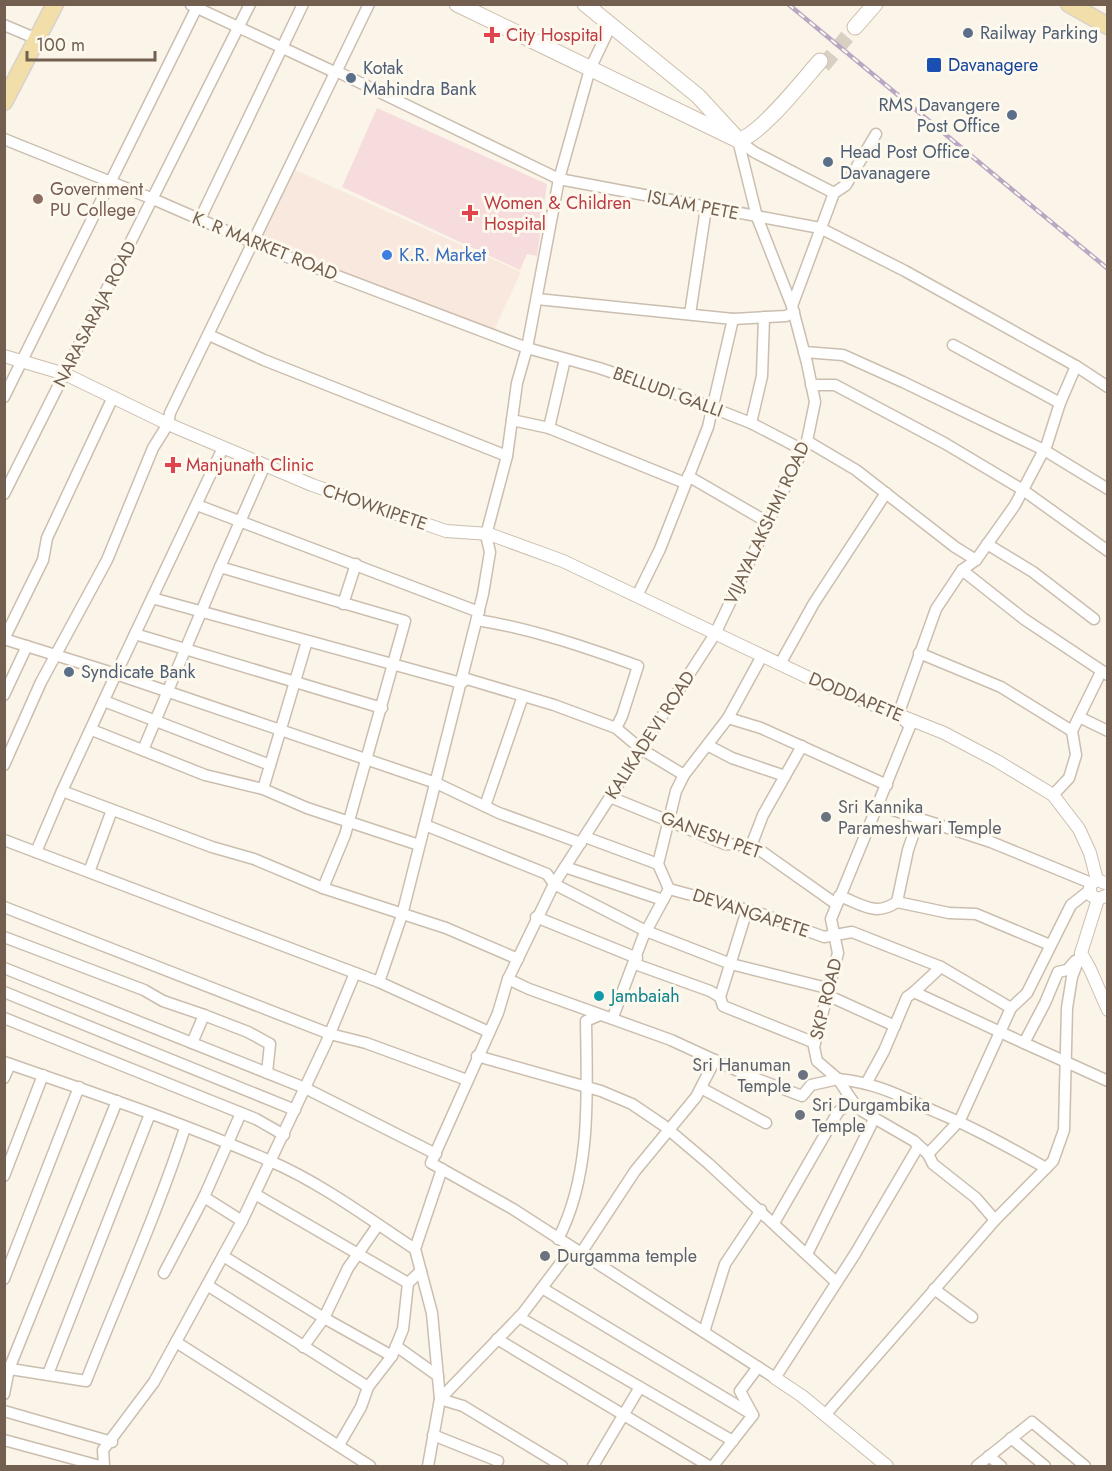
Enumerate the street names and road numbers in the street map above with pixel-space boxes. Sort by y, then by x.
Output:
street label: ISLAM PETE [645,183,741,227]
street label: K. R MARKET ROAD [188,205,342,287]
street label: NARASARAJA ROAD [47,236,143,392]
street label: BELLUDI GALLI [609,360,727,424]
street label: VIJAYALAKSHMI ROAD [718,437,816,609]
street label: CHOWKIPETE [319,477,431,537]
street label: DODDAPETE [805,665,907,729]
street label: KALIKADEVI ROAD [599,666,701,804]
street label: GANESH PET [657,805,766,865]
street label: DEVANGAPETE [689,882,813,944]
street label: SKP ROAD [803,955,849,1043]

